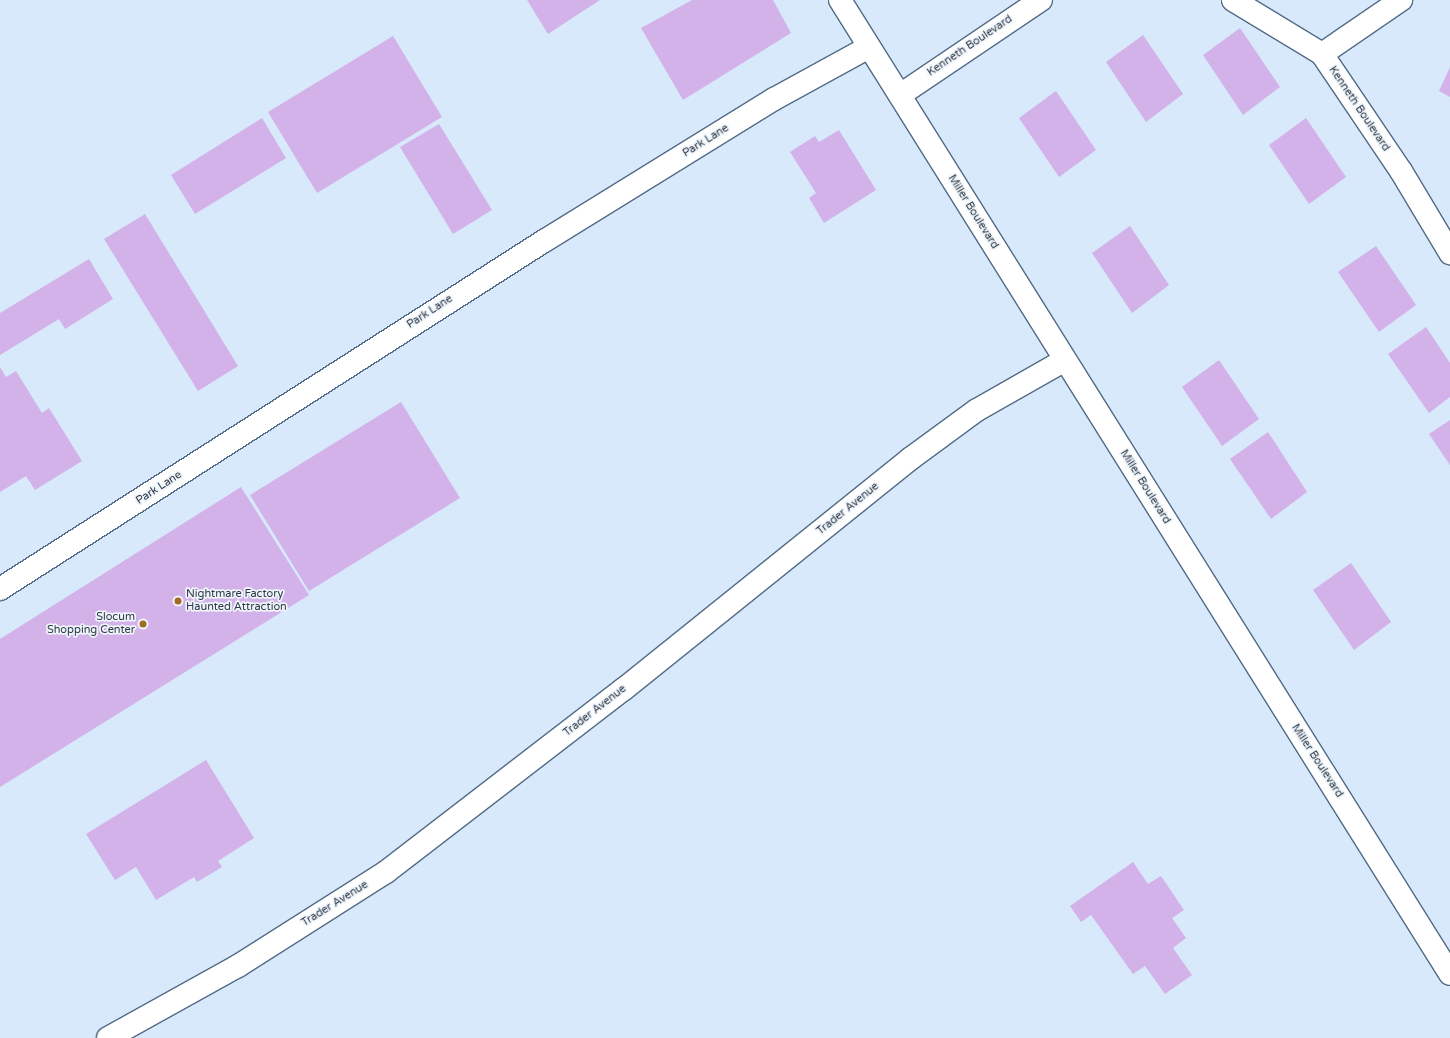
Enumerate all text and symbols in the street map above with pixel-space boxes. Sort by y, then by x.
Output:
street label: Kenneth Boulevard [925,13,1015,79]
street label: Kenneth Boulevard [1326,64,1392,154]
street label: Park Lane [681,122,731,160]
street label: Miller Boulevard [945,173,1001,251]
street label: Park Lane [405,292,455,332]
street label: Miller Boulevard [1117,448,1173,526]
street label: Park Lane [134,468,184,508]
street label: Trader Avenue [814,480,882,538]
place label: Nightmare Factory Haunted Attraction [186,588,287,614]
marker: Nightmare Factory Haunted Attraction [173,596,183,606]
place label: Slocum Shopping Center [47,611,135,637]
marker: Slocum Shopping Center [138,619,148,629]
street label: Trader Avenue [561,682,629,740]
street label: Miller Boulevard [1288,722,1346,800]
street label: Trader Avenue [299,878,371,930]

